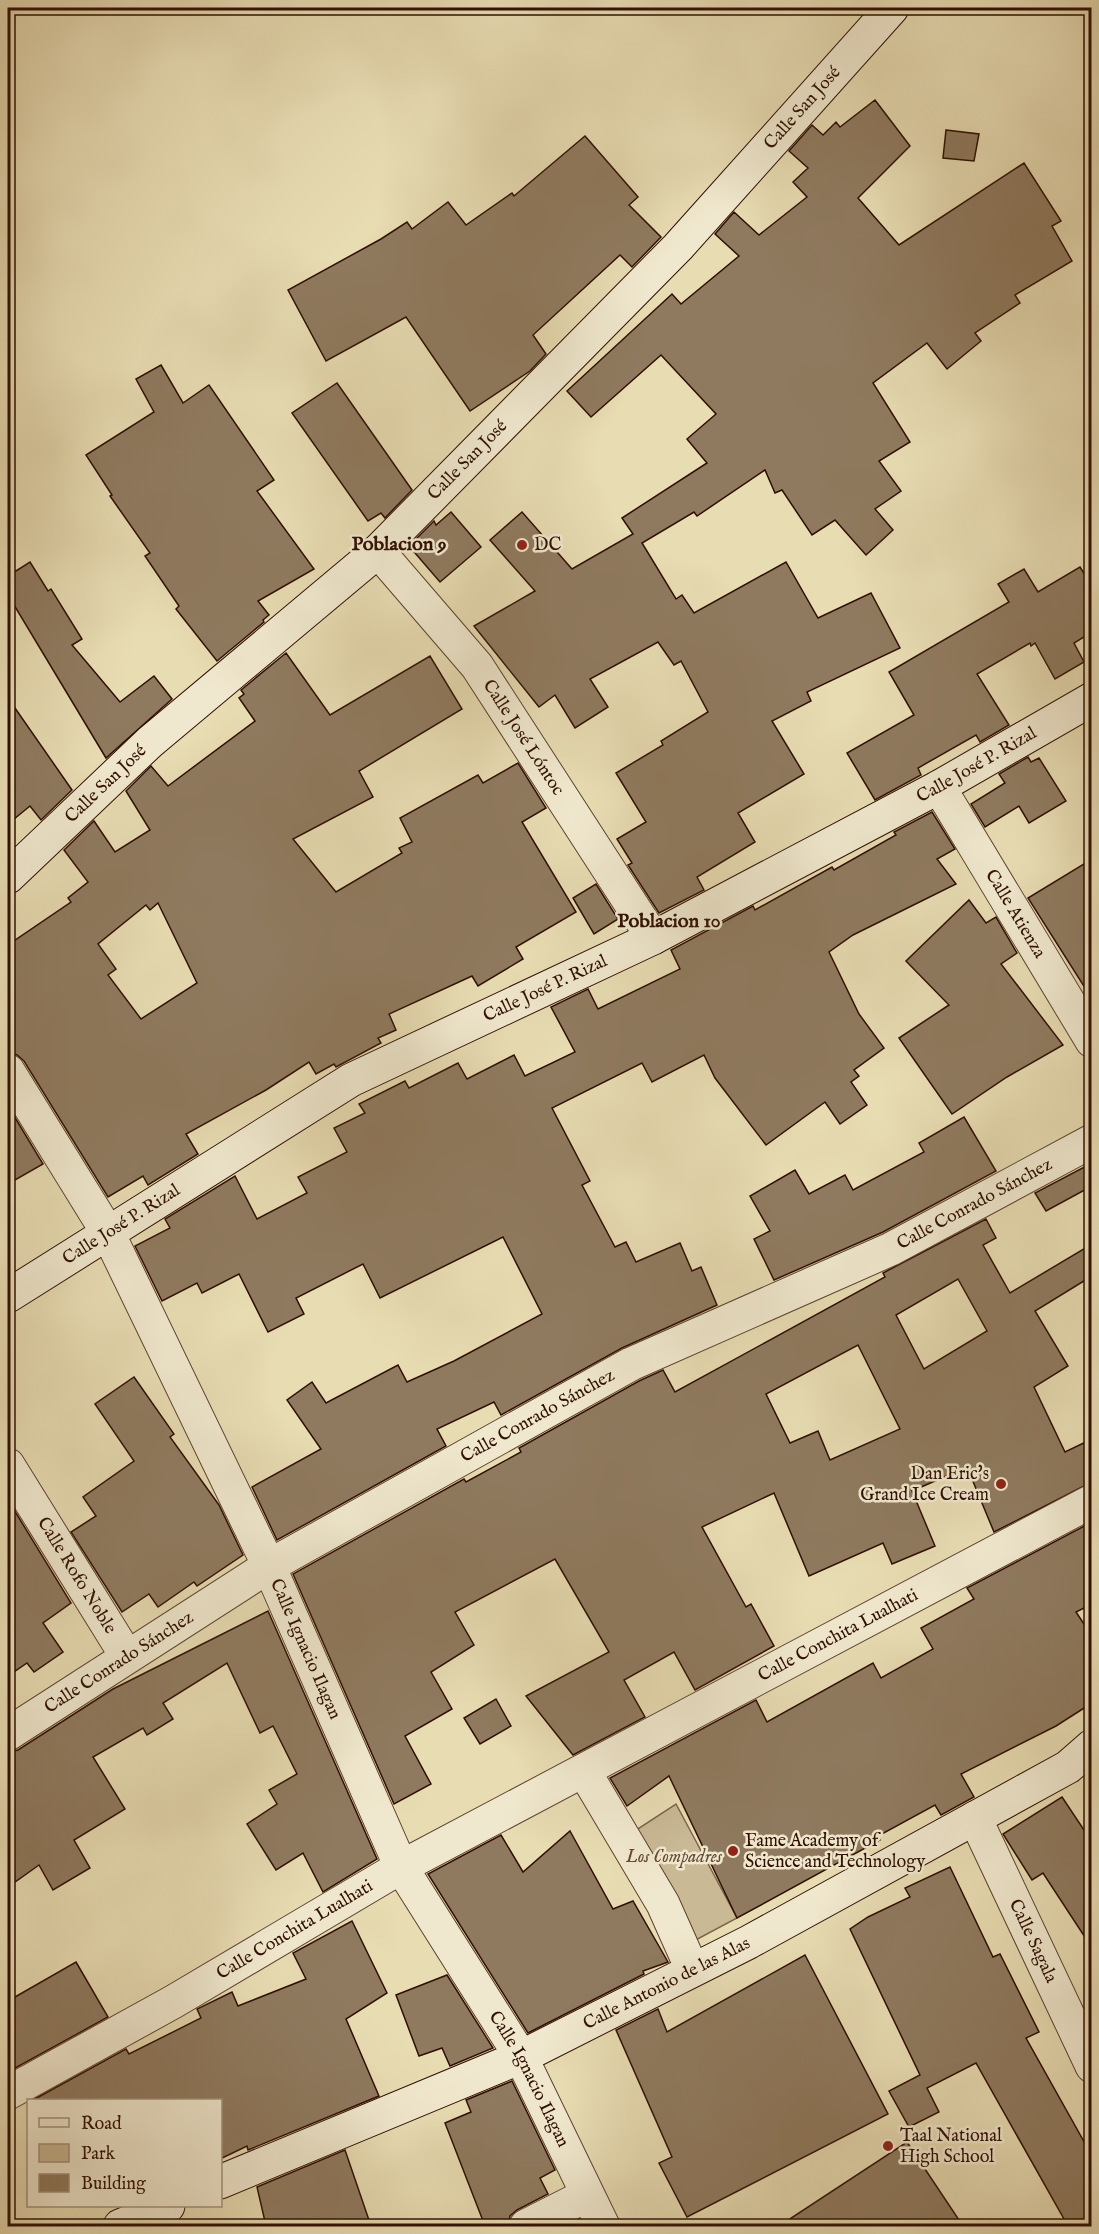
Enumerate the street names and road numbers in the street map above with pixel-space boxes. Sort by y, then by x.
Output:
street label: Calle San José [759,61,846,155]
street label: Calle San José [423,415,512,505]
street label: Calle José Lóntoc [477,675,569,800]
street label: Calle José P. Rizal [913,722,1041,808]
street label: Calle San José [60,740,152,828]
street label: Calle Atienza [980,865,1051,963]
street label: Calle José P. Rizal [479,950,611,1028]
street label: Calle Conrado Sánchez [893,1153,1056,1255]
street label: Calle José P. Rizal [58,1179,185,1270]
street label: Calle Conrado Sánchez [457,1364,619,1468]
street label: Calle Rofo Noble [32,1513,122,1638]
street label: Calle Ignacio Ilagan [265,1575,347,1723]
street label: Calle Conchita Lualhati [754,1584,922,1687]
street label: Calle Conrado Sánchez [40,1606,198,1719]
street label: Calle Conchita Lualhati [212,1875,377,1985]
street label: Calle Sagala [1003,1895,1063,1987]
street label: Calle Antonio de las Alas [579,1932,754,2035]
street label: Calle Ignacio Ilagan [483,2007,575,2151]

